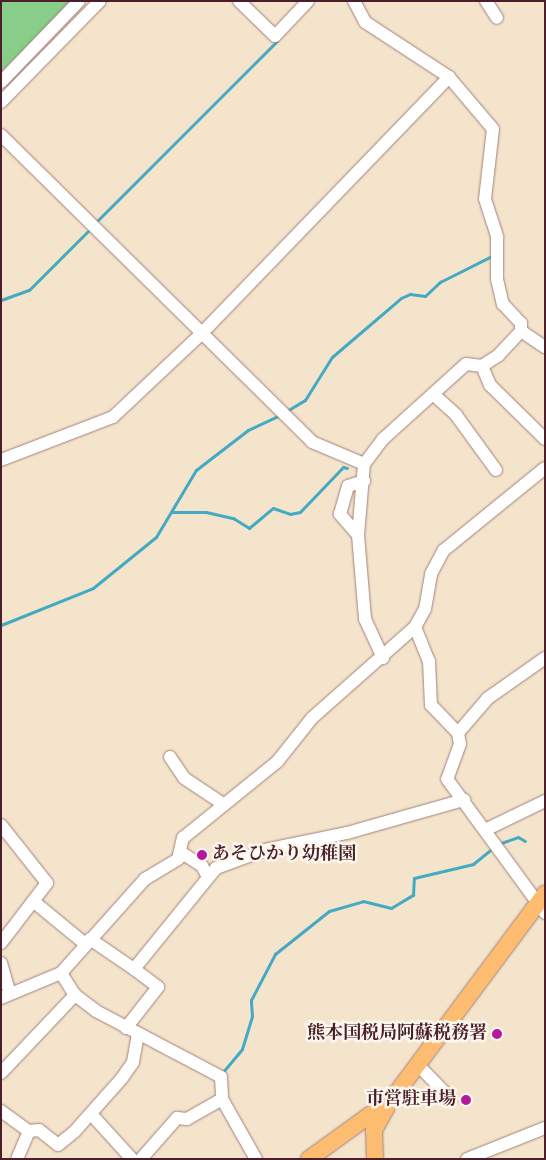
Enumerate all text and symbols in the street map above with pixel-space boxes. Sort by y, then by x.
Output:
place label: あそひかり幼稚園 [212,844,356,866]
marker: あそひかり幼稚園 [196,849,208,861]
place label: 熊本国税局阿蘇税務署 [307,1023,487,1045]
marker: 熊本国税局阿蘇税務署 [491,1028,503,1040]
place label: 市営駐車場 [366,1089,456,1111]
marker: 市営駐車場 [460,1094,472,1106]

